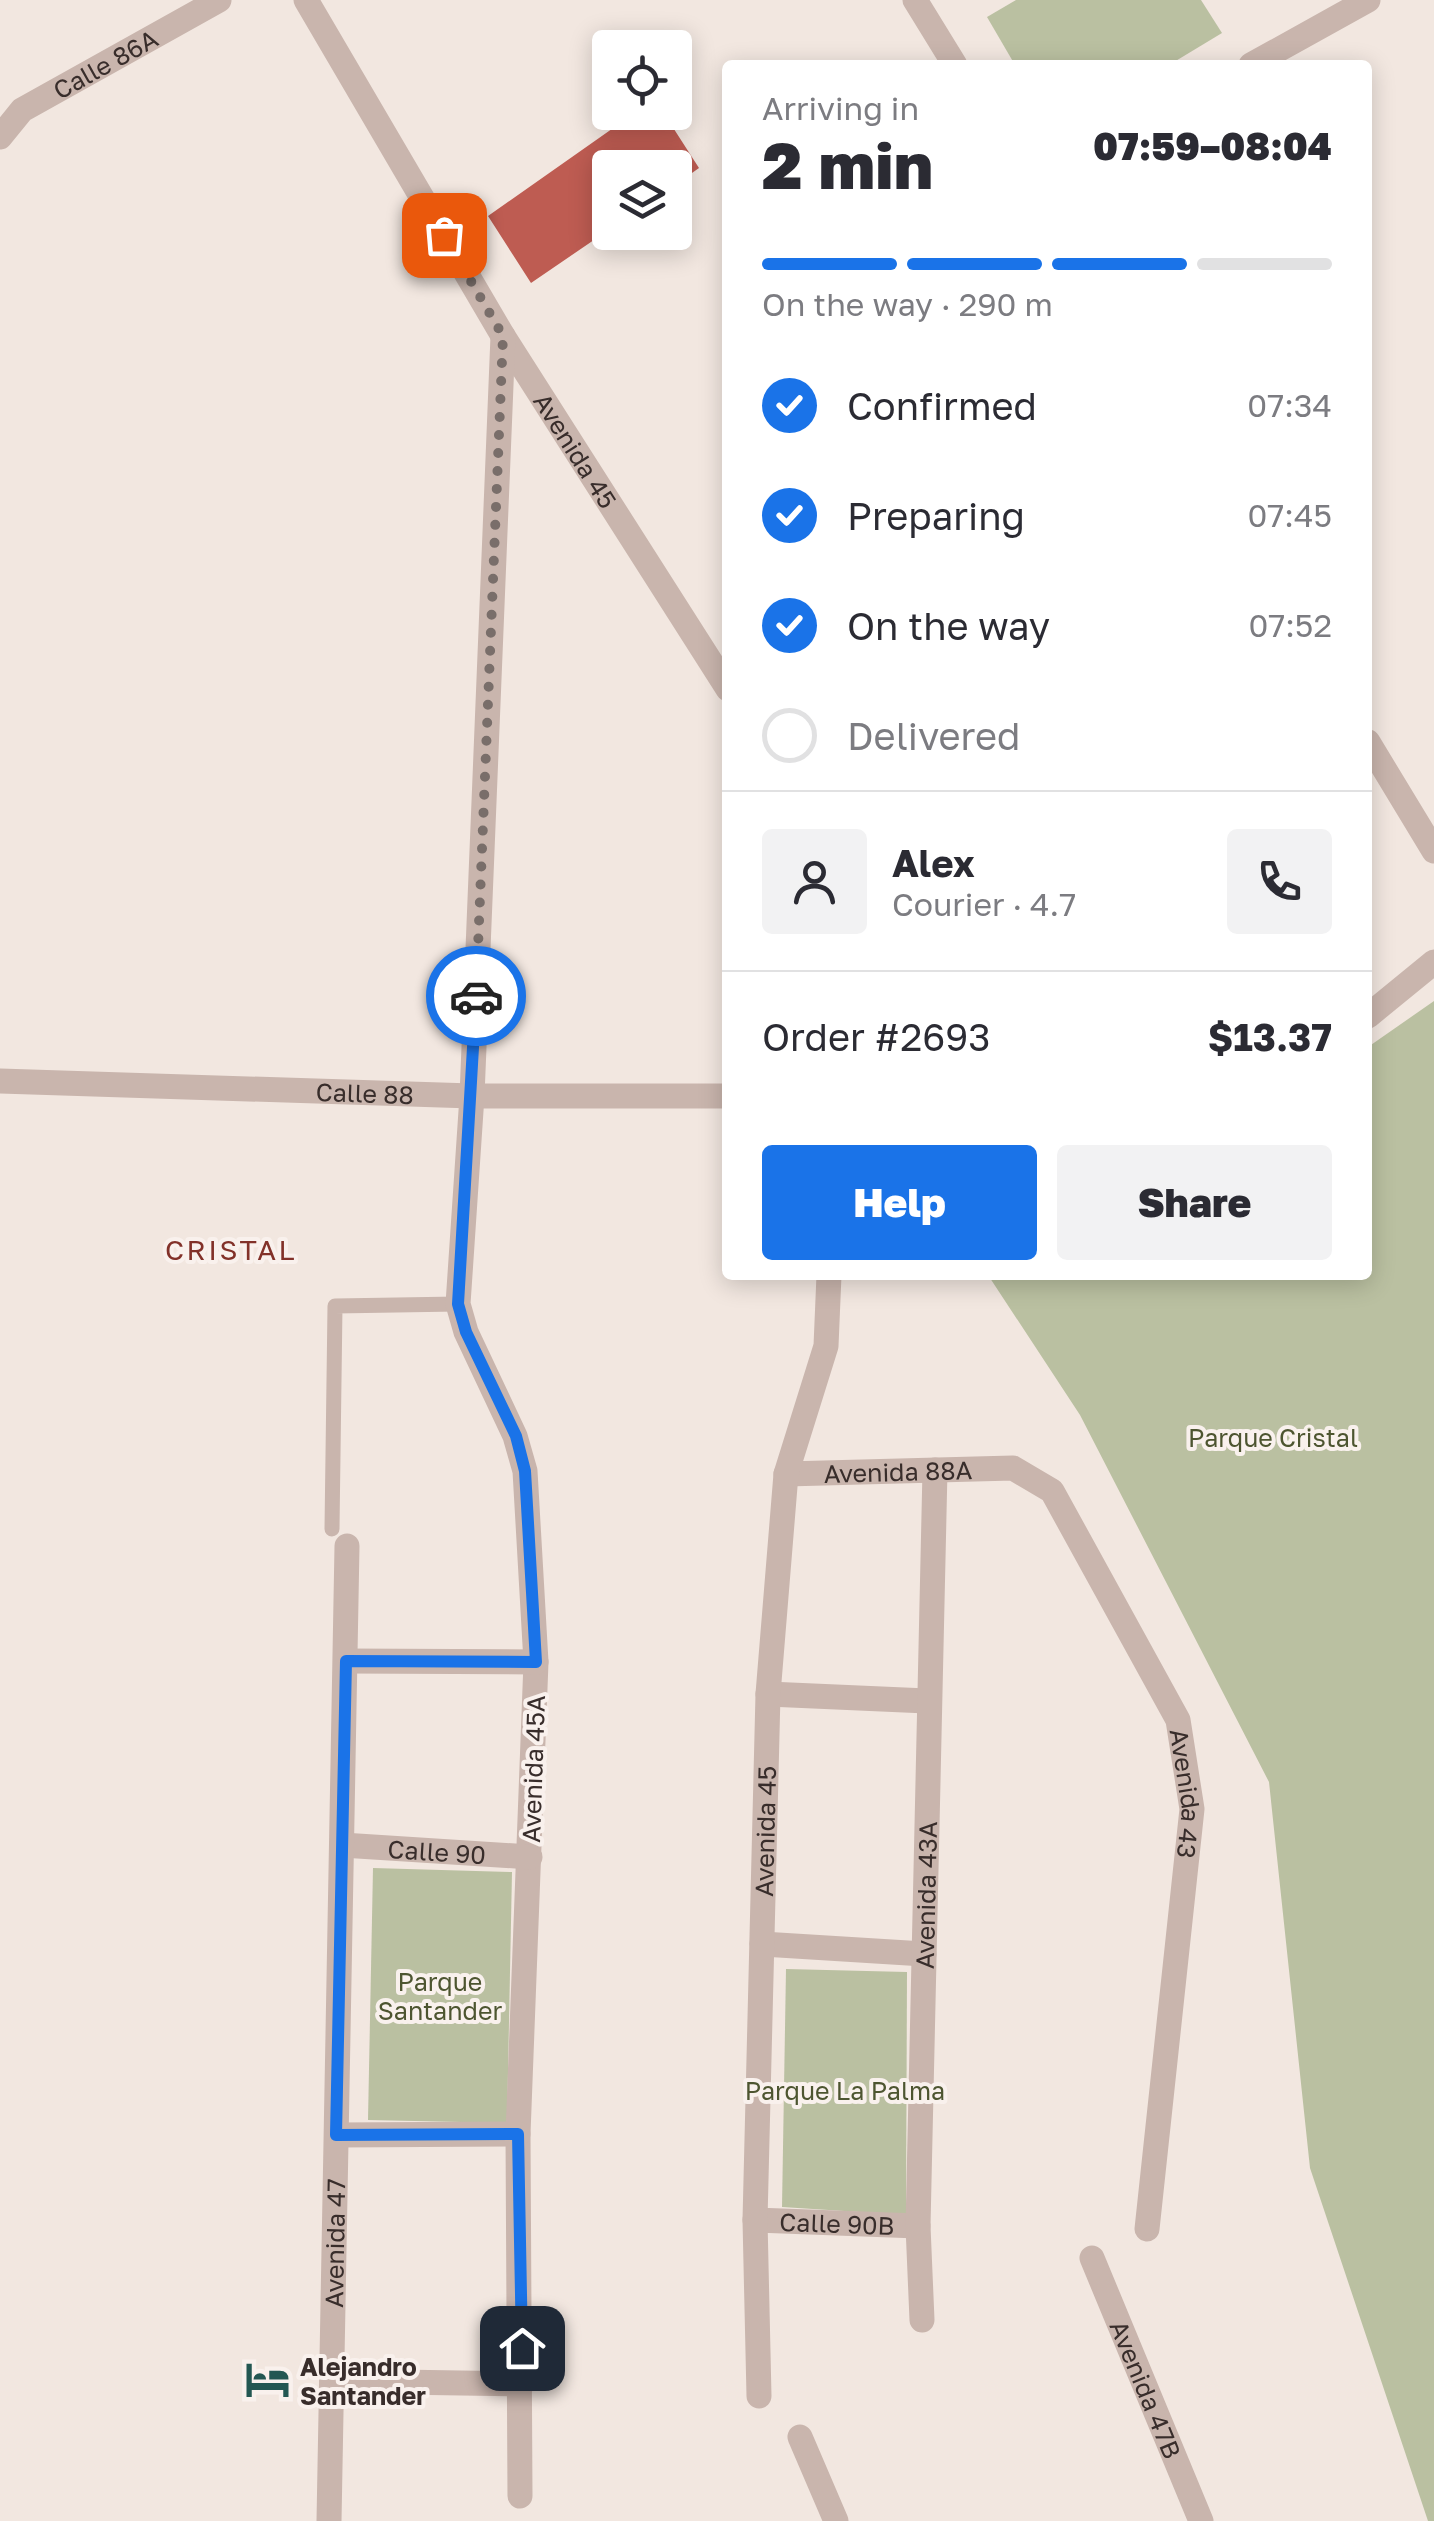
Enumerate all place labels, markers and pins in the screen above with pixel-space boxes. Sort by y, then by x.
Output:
pin [402,193,487,278]
pin [480,2306,565,2391]
place label: Alejandro Santander [300,2351,426,2411]
hotel icon: Alejandro Santander [243,2356,291,2404]

